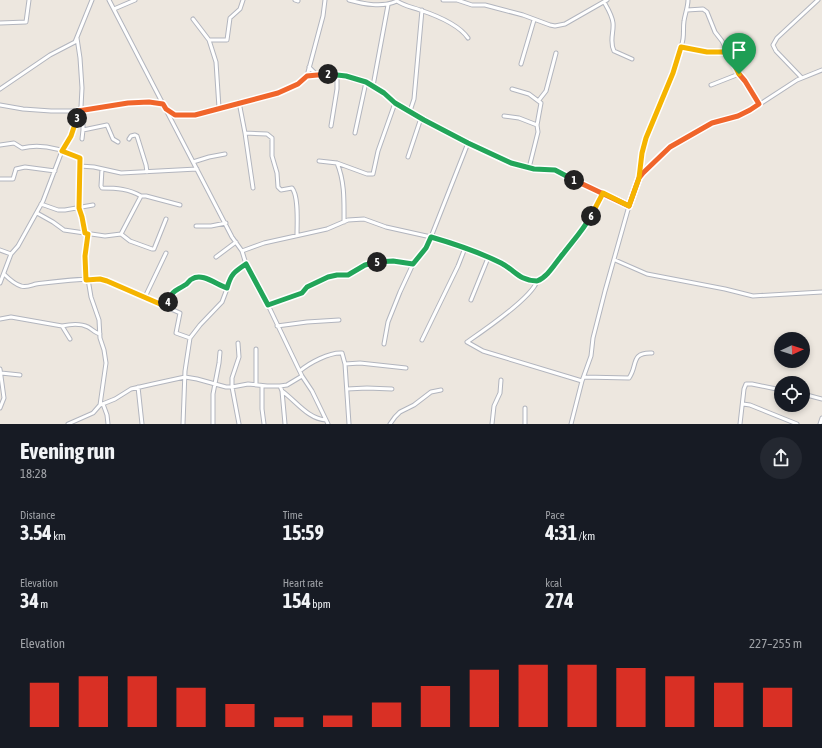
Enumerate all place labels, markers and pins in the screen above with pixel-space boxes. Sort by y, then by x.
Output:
pin [722,33,756,74]
pin: 2 [318,64,338,84]
pin: 3 [67,108,87,128]
pin: 1 [564,170,584,190]
pin: 6 [581,206,601,226]
pin: 5 [367,252,387,272]
pin: 4 [158,292,178,312]

